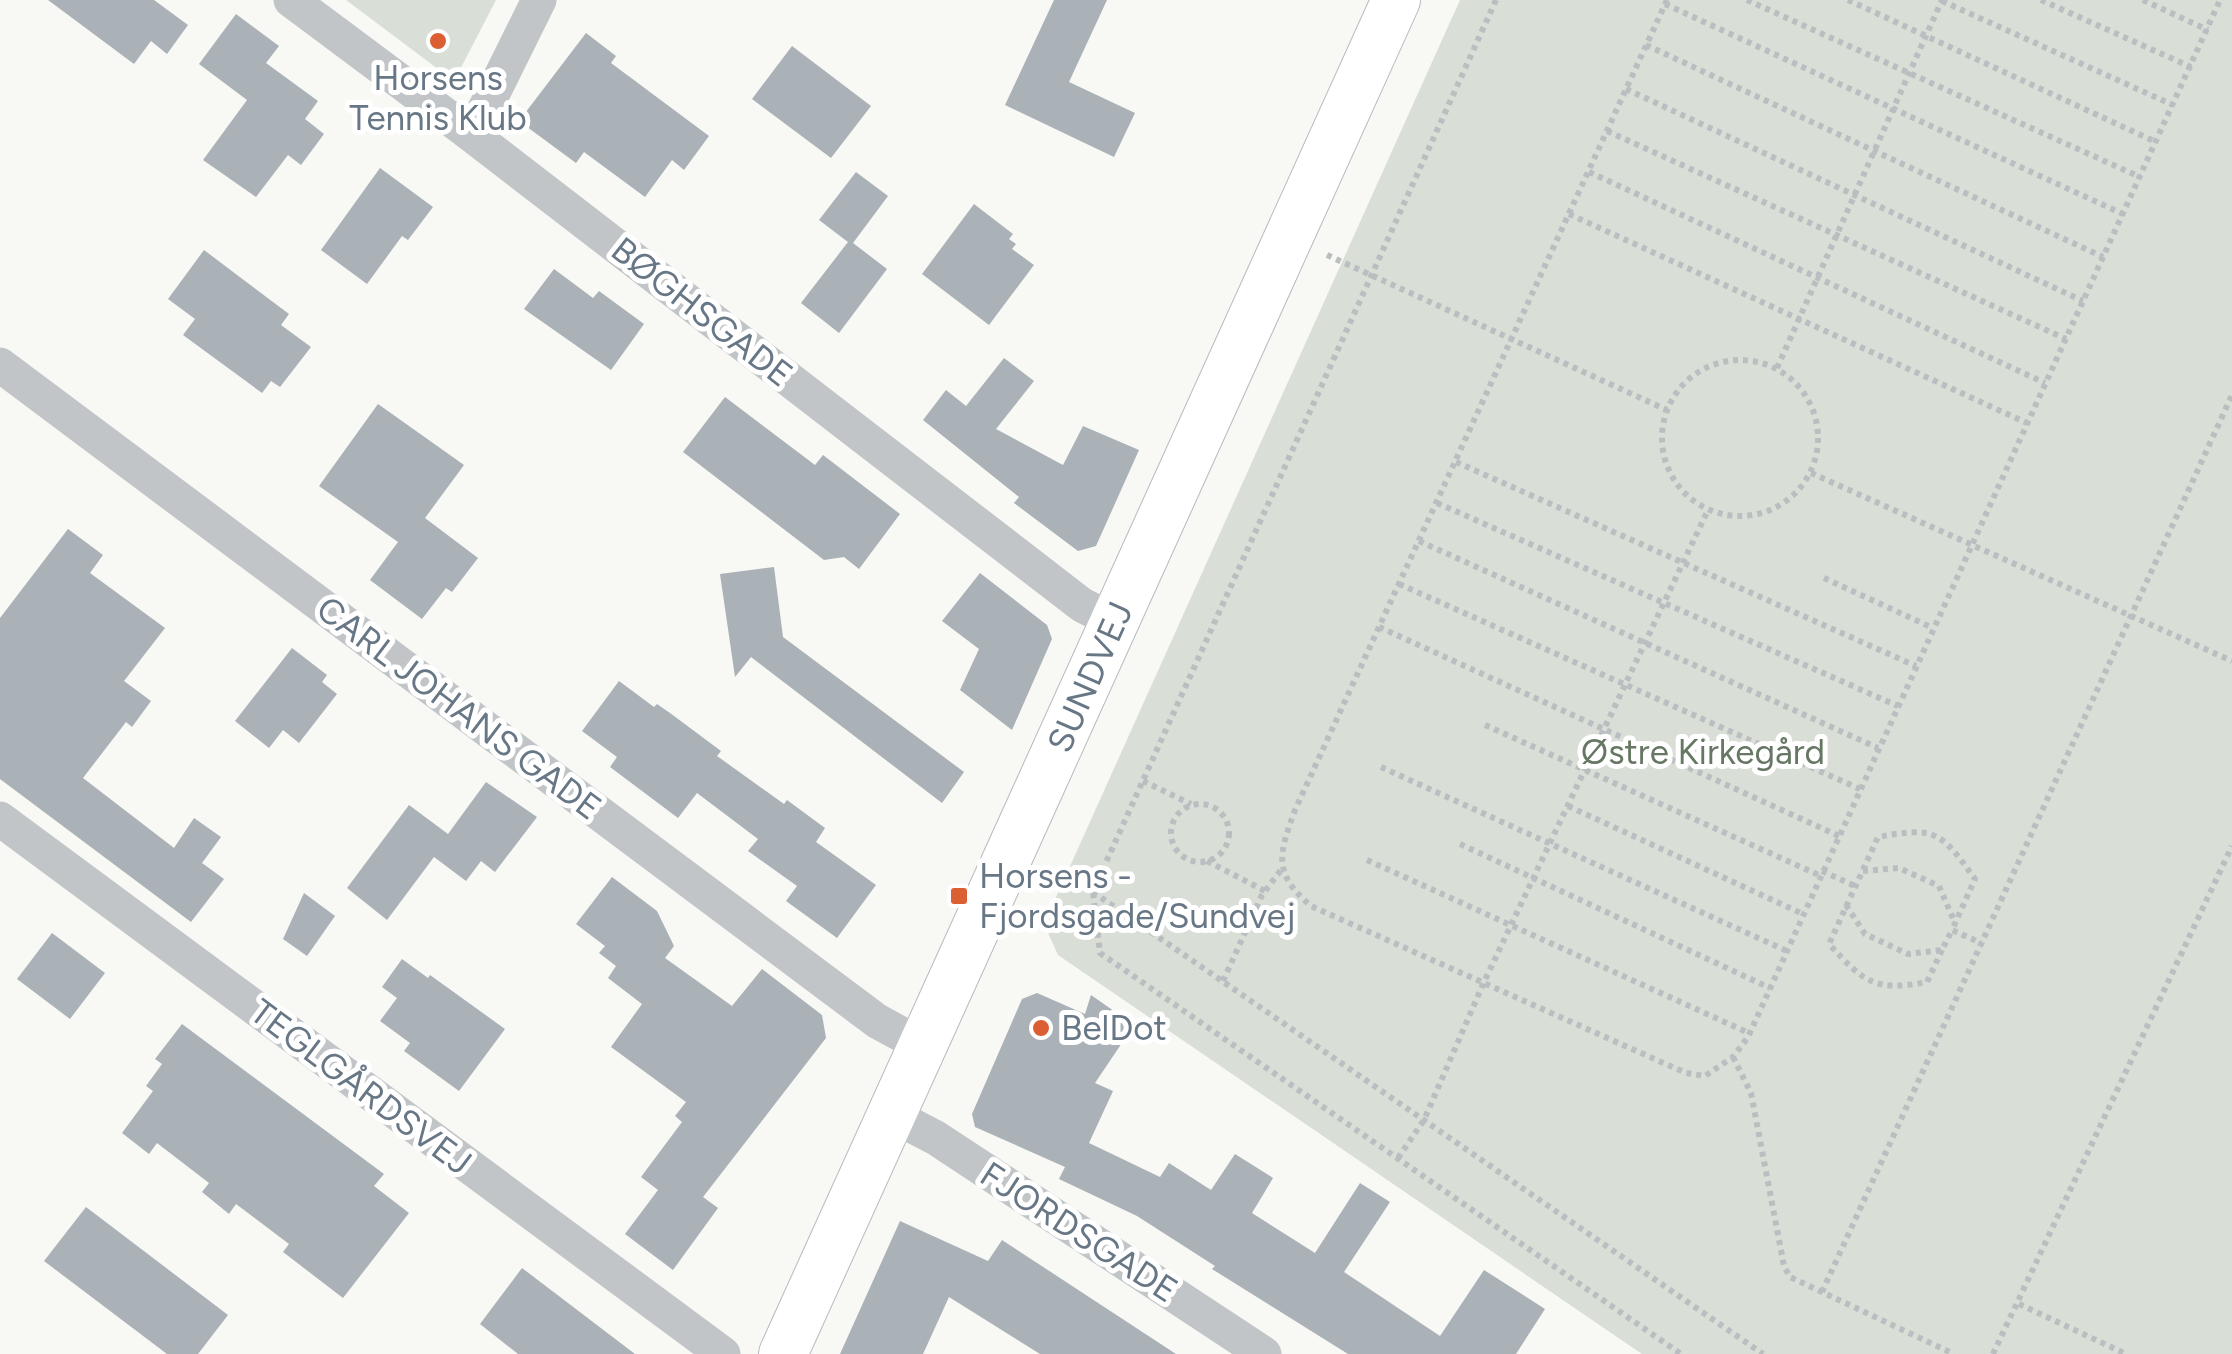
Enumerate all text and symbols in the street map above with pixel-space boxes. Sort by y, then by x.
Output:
marker: Horsens Tennis Klub [427,30,449,52]
place label: Horsens Tennis Klub [349,57,527,139]
street label: BØGHSGADE [603,228,801,396]
street label: CARL JOHANS GADE [309,587,609,829]
street label: SUNDVEJ [1038,595,1142,759]
park label: Østre Kirkegård [1581,731,1825,773]
place label: Horsens - Fjordsgade/Sundvej [979,855,1295,937]
marker: Horsens - Fjordsgade/Sundvej [948,885,970,907]
street label: TEGLGÅRDSVEJ [242,990,480,1184]
place label: BelDot [1061,1007,1167,1049]
marker: BelDot [1030,1017,1052,1039]
street label: FJORDSGADE [973,1153,1185,1311]

